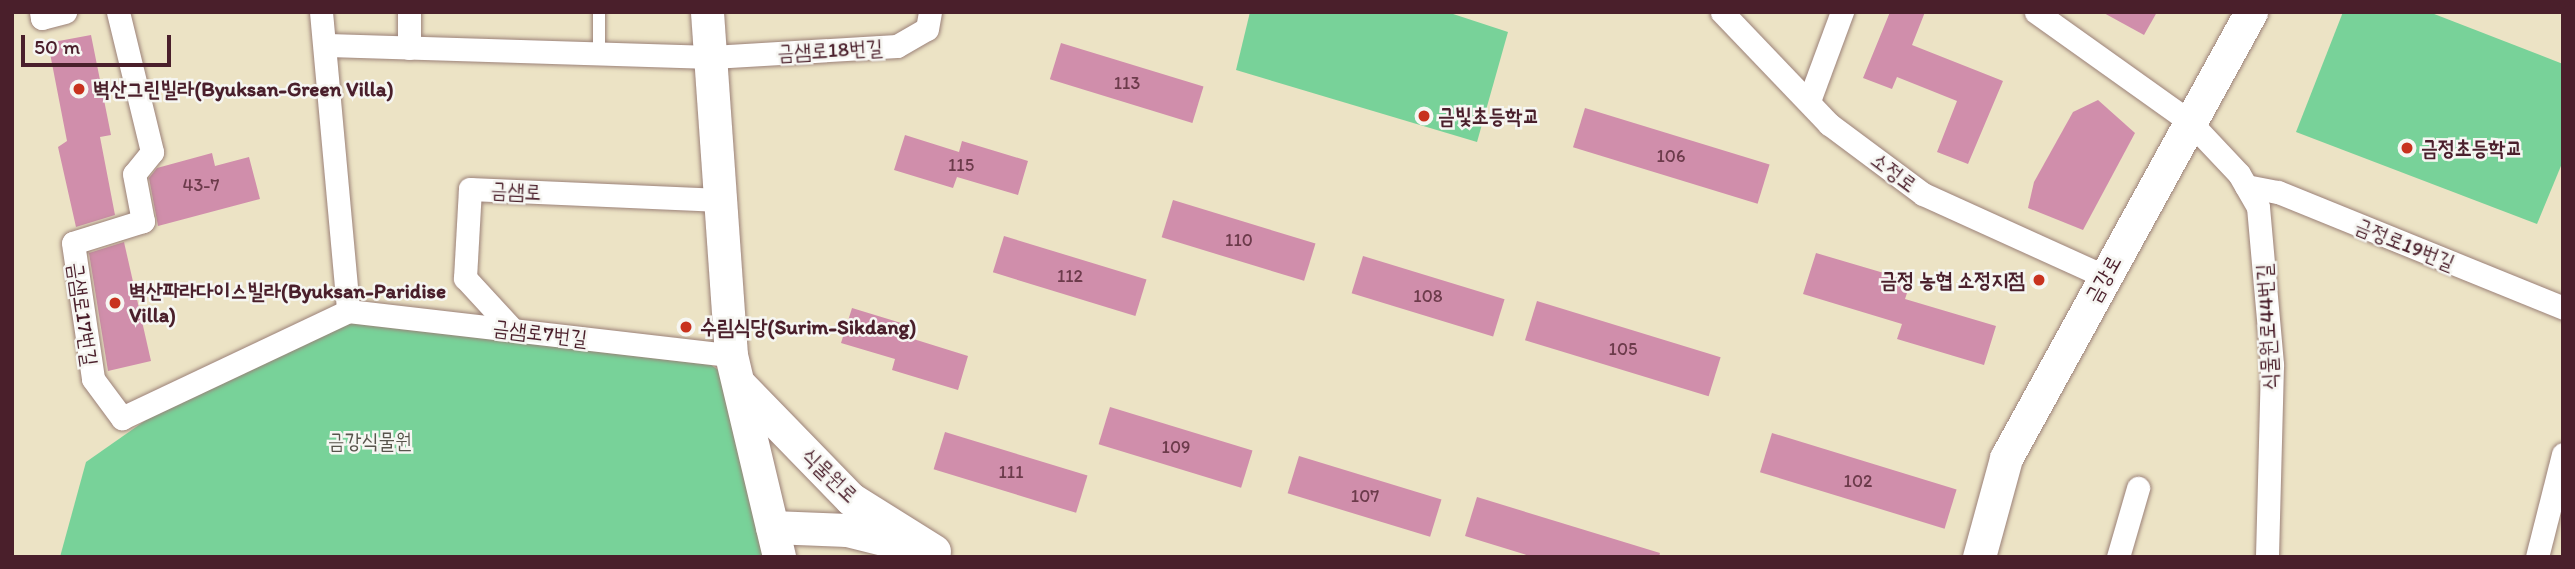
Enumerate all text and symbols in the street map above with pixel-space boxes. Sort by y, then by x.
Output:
scale bar [24,21,175,65]
text: 50 m [34,34,80,59]
street label: 금샘로18번길 [777,35,883,65]
house number: 113 [1114,72,1140,94]
place label: 벽산그린빌라(Byuksan-Green Villa) [93,76,393,102]
marker: 벽산그린빌라(Byuksan-Green Villa) [71,81,87,97]
place label: 금빛초등학교 [1438,103,1539,129]
marker: 금빛초등학교 [1416,108,1432,124]
place label: 금정초등학교 [2421,135,2522,161]
marker: 금정초등학교 [2399,140,2415,156]
house number: 106 [1657,145,1685,167]
street label: 소정로 [1866,147,1922,197]
house number: 115 [948,154,974,176]
house number: 43-7 [183,174,219,196]
street label: 금샘로 [490,177,542,205]
street label: 금정로19번길 [2352,213,2458,275]
house number: 110 [1225,229,1253,251]
street label: 금강로 [2080,251,2126,307]
street label: 금샘로17번길 [63,260,103,368]
street label: 식물원로44번길 [2251,263,2283,391]
house number: 112 [1057,265,1083,287]
place label: 금정 농협 소정지점 [1880,267,2025,293]
marker: 금정 농협 소정지점 [2031,272,2047,288]
place label: 벽산파라다이스빌라(Byuksan-Paridise Villa) [129,278,446,328]
house number: 108 [1413,285,1443,307]
marker: 벽산파라다이스빌라(Byuksan-Paridise Villa) [107,295,123,311]
place label: 수림식당(Surim-Sikdang) [700,314,916,340]
street label: 금샘로7번길 [491,315,589,351]
marker: 수림식당(Surim-Sikdang) [678,319,694,335]
house number: 105 [1609,338,1637,360]
park label: 금강식물원 [328,428,412,454]
house number: 109 [1162,436,1190,458]
street label: 식물원로 [797,442,863,508]
house number: 111 [998,461,1024,483]
house number: 102 [1844,470,1872,492]
house number: 107 [1351,485,1379,507]

